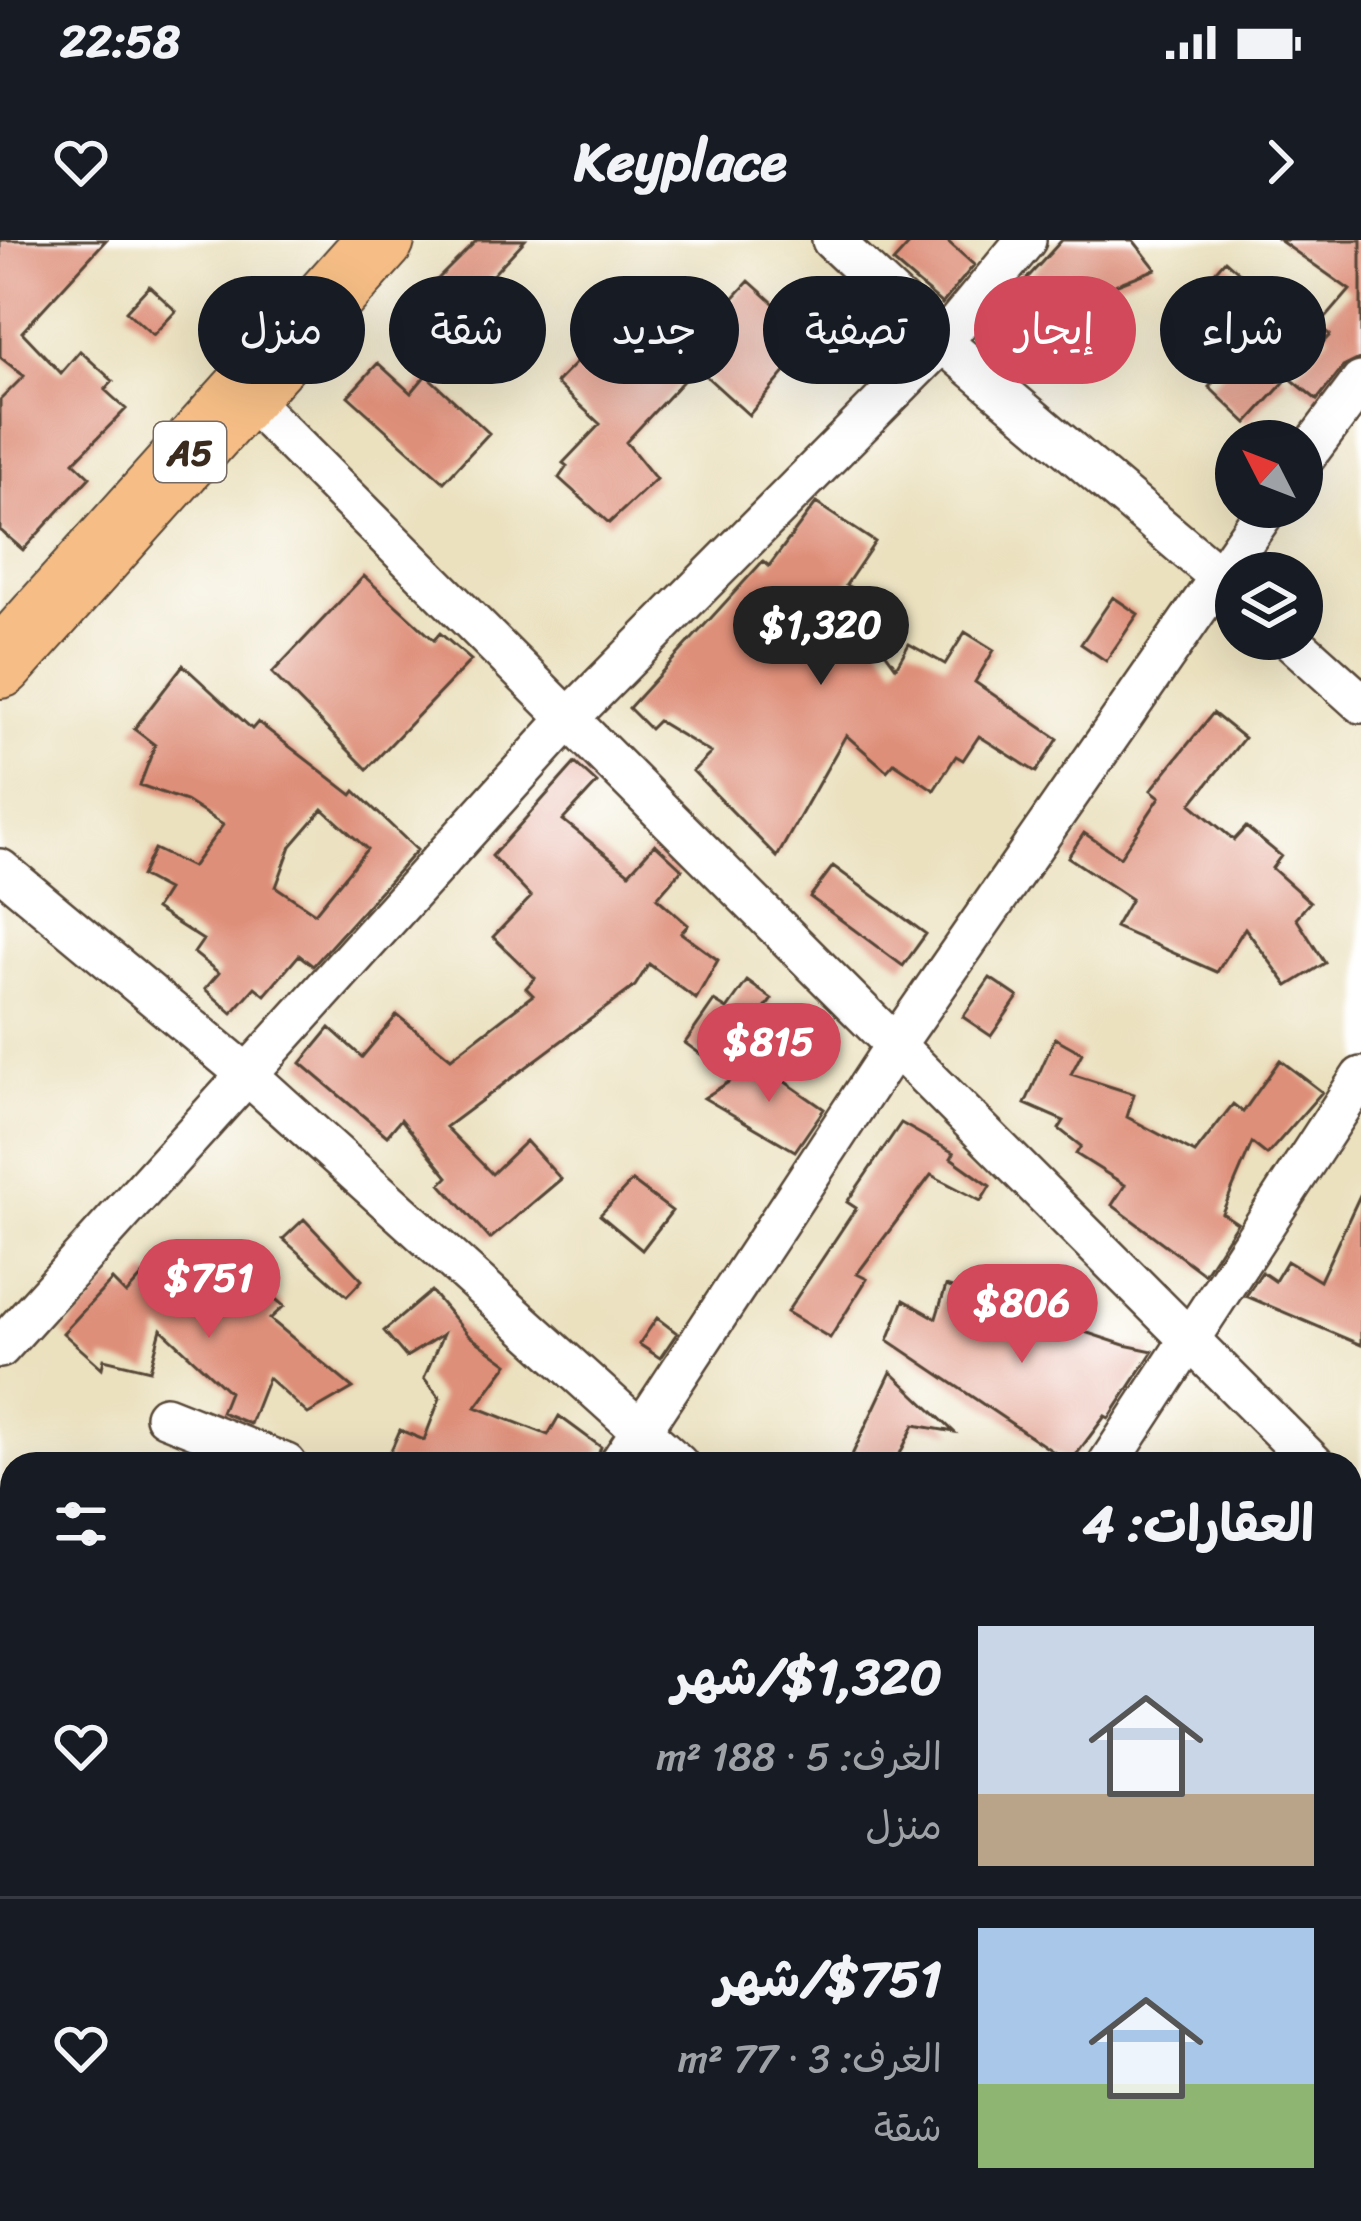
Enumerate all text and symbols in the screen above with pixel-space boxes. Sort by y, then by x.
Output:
text: 22:58 [60,2,180,82]
text: Keyplace [574,114,787,210]
icon: heart [48,129,114,195]
icon: forward [1247,129,1313,195]
chip: منزل [198,276,365,384]
chip: شقة [389,276,546,384]
chip: جديد [570,276,739,384]
chip: تصفية [763,276,950,384]
chip: إيجار [974,276,1136,384]
chip: شراء [1160,276,1326,384]
north arrow [1215,420,1323,528]
map controls [1215,420,1323,660]
road number: A5 [154,422,226,482]
button: layers [1215,552,1323,660]
pin: $1,320 [723,586,919,688]
text: $1,320 [760,590,882,659]
pin: $815 [698,1003,840,1105]
text: $815 [724,1007,814,1076]
pin: $751 [138,1239,280,1341]
text: $751 [164,1243,254,1312]
pin: $806 [951,1264,1093,1366]
text: $806 [974,1268,1070,1337]
text: العقارات: 4 [1083,1479,1314,1569]
icon: filters [48,1491,114,1557]
text: $1,320/شهر [672,1632,942,1722]
icon: home [1074,1674,1218,1818]
icon: heart [48,1713,114,1779]
text: الغرف: 5 · 188 m² [656,1722,942,1791]
text: منزل [865,1791,942,1860]
text: $751/شهر [715,1934,942,2024]
icon: home [1074,1976,1218,2120]
icon: heart [48,2015,114,2081]
text: الغرف: 3 · 77 m² [678,2024,942,2093]
text: شقة [874,2093,942,2162]

